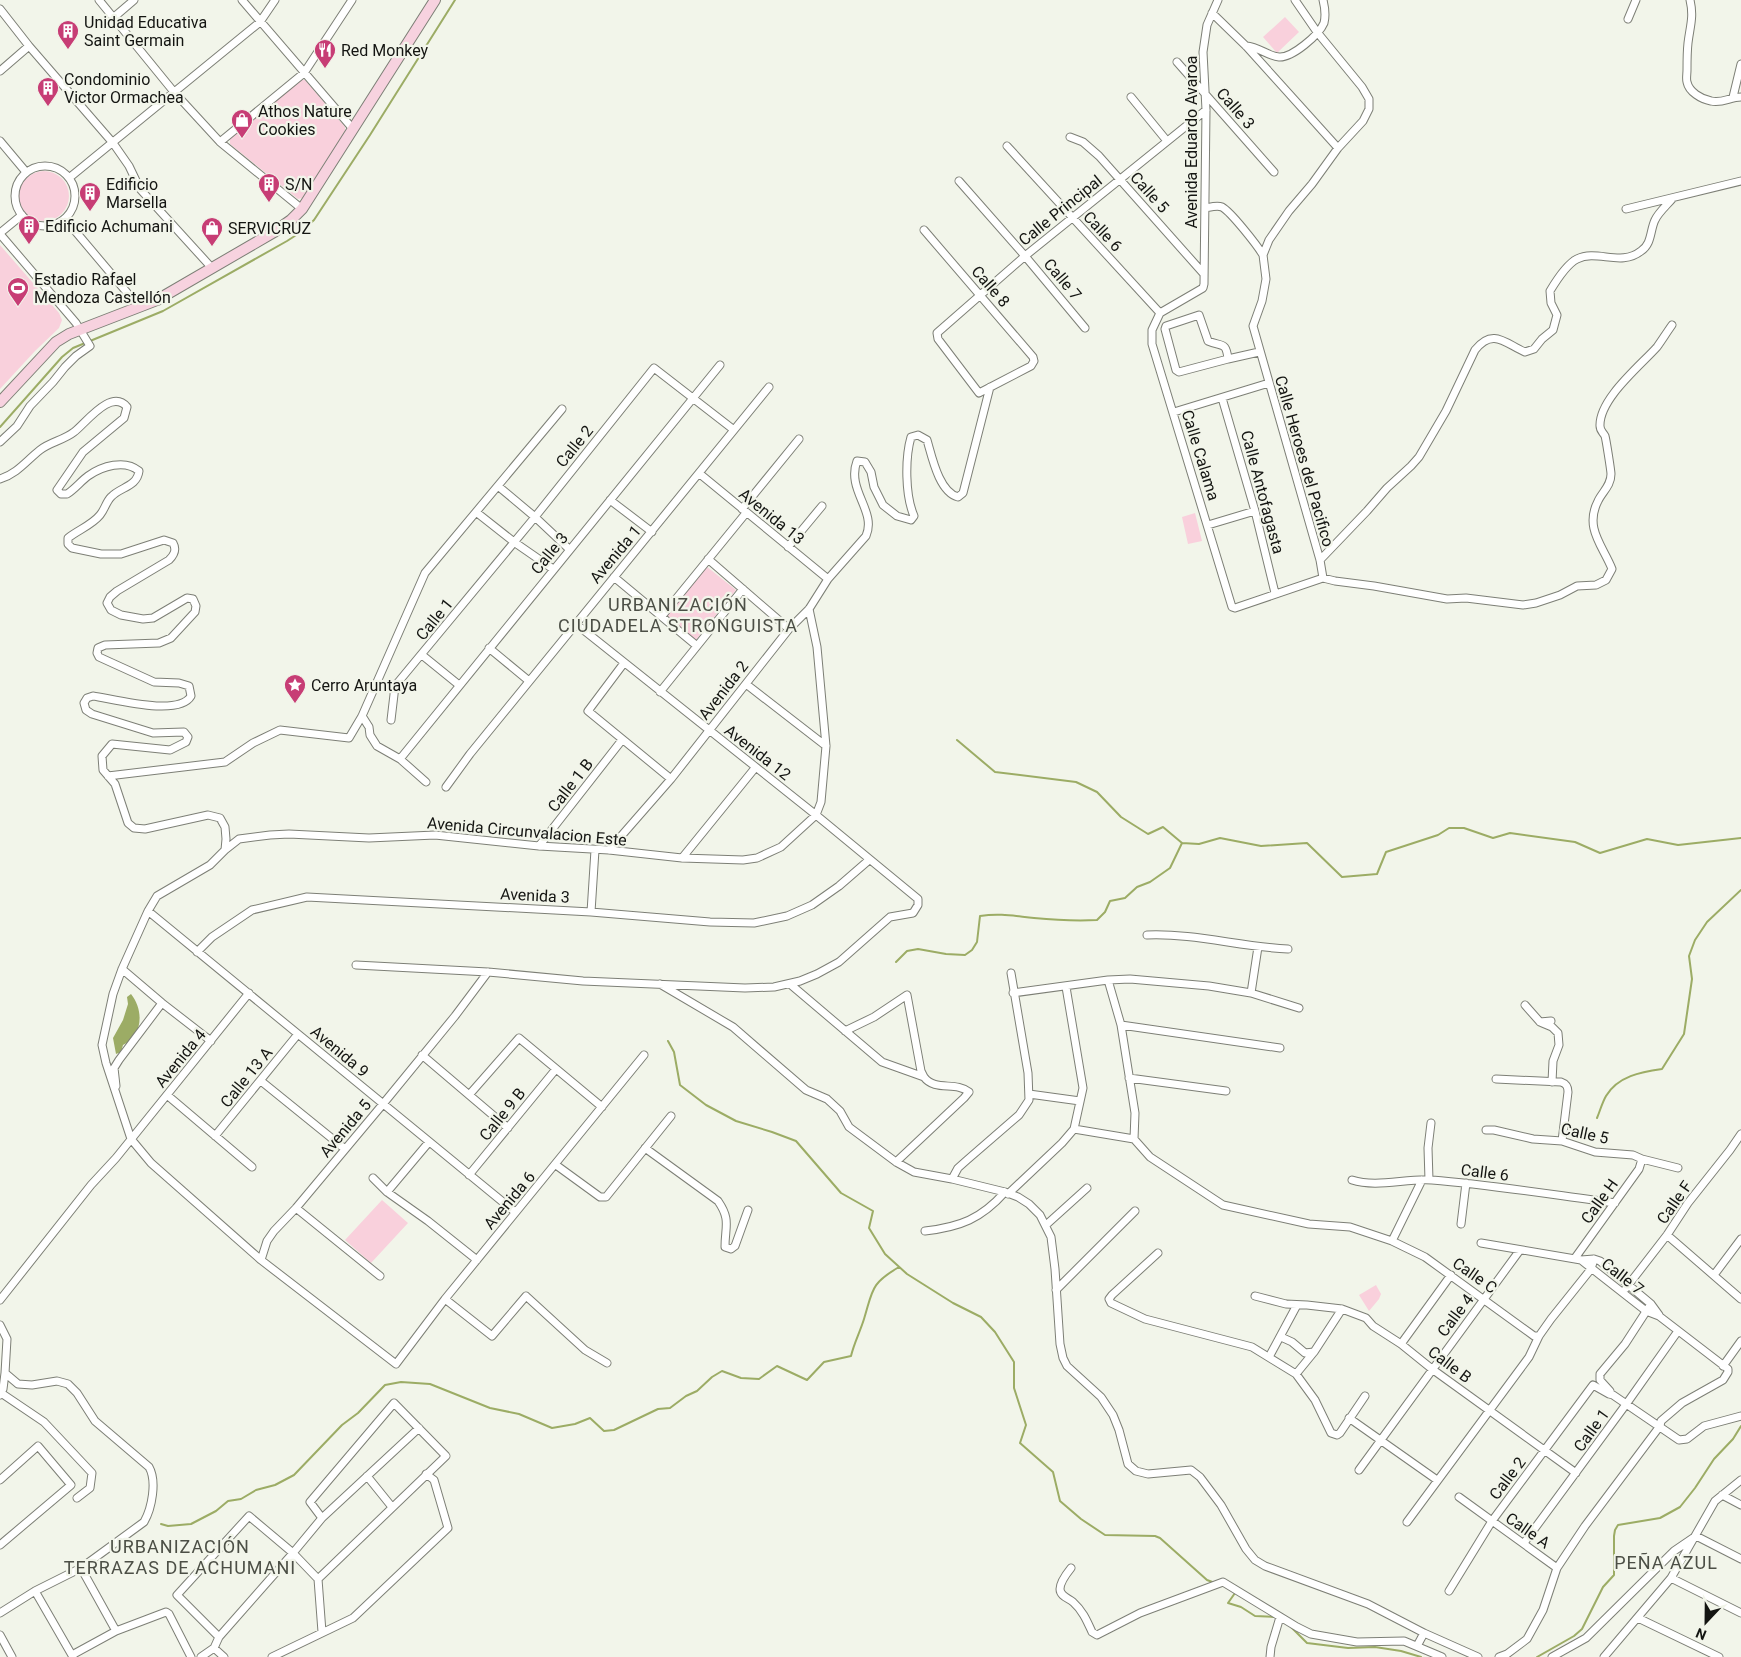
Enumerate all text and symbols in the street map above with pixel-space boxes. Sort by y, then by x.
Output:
place label: Unidad Educativa Saint Germain [84,13,207,50]
building icon: Unidad Educativa Saint Germain [56,19,80,50]
restaurant icon: Red Monkey [313,38,337,69]
place label: Red Monkey [341,41,429,60]
street label: Avenida Eduardo Avaroa [1182,56,1201,228]
place label: Condominio Victor Ormachea [64,70,184,107]
building icon: Condominio Victor Ormachea [36,76,60,107]
street label: Calle 3 [1213,84,1259,133]
place label: Athos Nature Cookies [258,102,352,139]
shop icon: Athos Nature Cookies [230,108,254,139]
street label: Calle 5 [1126,168,1173,217]
street label: Calle Principal [1015,171,1106,250]
building icon: S/N [257,172,281,203]
place label: Edificio Marsella [106,175,167,212]
place label: S/N [285,175,313,194]
building icon: Edificio Marsella [78,181,102,212]
street label: Calle 6 [1079,207,1126,256]
building icon: Edificio Achumani [17,214,41,245]
shop icon: SERVICRUZ [200,216,224,247]
place label: Edificio Achumani [45,217,173,236]
place label: SERVICRUZ [228,219,311,238]
street label: Calle 7 [1040,255,1085,304]
street label: Calle 8 [968,262,1014,311]
place label: Estadio Rafael Mendoza Castellón [34,270,171,307]
sports icon: Estadio Rafael Mendoza Castellón [6,276,30,307]
street label: Calle Heroes del Pacifico [1271,373,1338,549]
street label: Calle Calama [1178,408,1223,503]
street label: Calle 2 [552,422,597,471]
street label: Calle Antofagasta [1237,428,1288,556]
street label: Avenida 13 [735,484,808,549]
street label: Avenida 1 [586,522,645,587]
street label: Calle 3 [527,529,572,578]
district label: URBANIZACIÓN CIUDADELA STRONGUISTA [558,594,798,636]
street label: Calle 1 [412,595,457,644]
street label: Avenida 2 [694,657,752,724]
place icon: Cerro Aruntaya [283,673,307,704]
place label: Cerro Aruntaya [311,676,417,695]
street label: Avenida 12 [721,721,795,784]
street label: Calle 1 B [544,755,597,816]
street label: Avenida Circunvalacion Este [426,813,628,850]
street label: Avenida 3 [500,884,570,907]
street label: Avenida 9 [307,1022,372,1081]
street label: Avenida 4 [151,1025,210,1091]
street label: Calle 13 A [216,1043,277,1111]
street label: Calle 9 B [475,1084,529,1144]
street label: Avenida 5 [316,1096,375,1161]
street label: Calle 5 [1559,1119,1611,1148]
street label: Calle 6 [1460,1160,1510,1185]
street label: Avenida 6 [480,1168,539,1233]
street label: Calle H [1577,1175,1622,1227]
street label: Calle F [1653,1177,1696,1227]
street label: Calle C [1449,1253,1501,1297]
street label: Calle 7 [1598,1254,1648,1299]
street label: Calle 4 [1433,1290,1478,1340]
street label: Calle B [1424,1342,1475,1387]
street label: Calle 1 [1570,1405,1613,1455]
street label: Calle 2 [1485,1453,1530,1503]
street label: Calle A [1502,1508,1554,1553]
district label: URBANIZACIÓN TERRAZAS DE ACHUMANI [64,1536,296,1578]
district label: PEÑA AZUL [1614,1552,1718,1573]
north arrow [1681,1597,1731,1647]
text: N [1694,1625,1709,1643]

